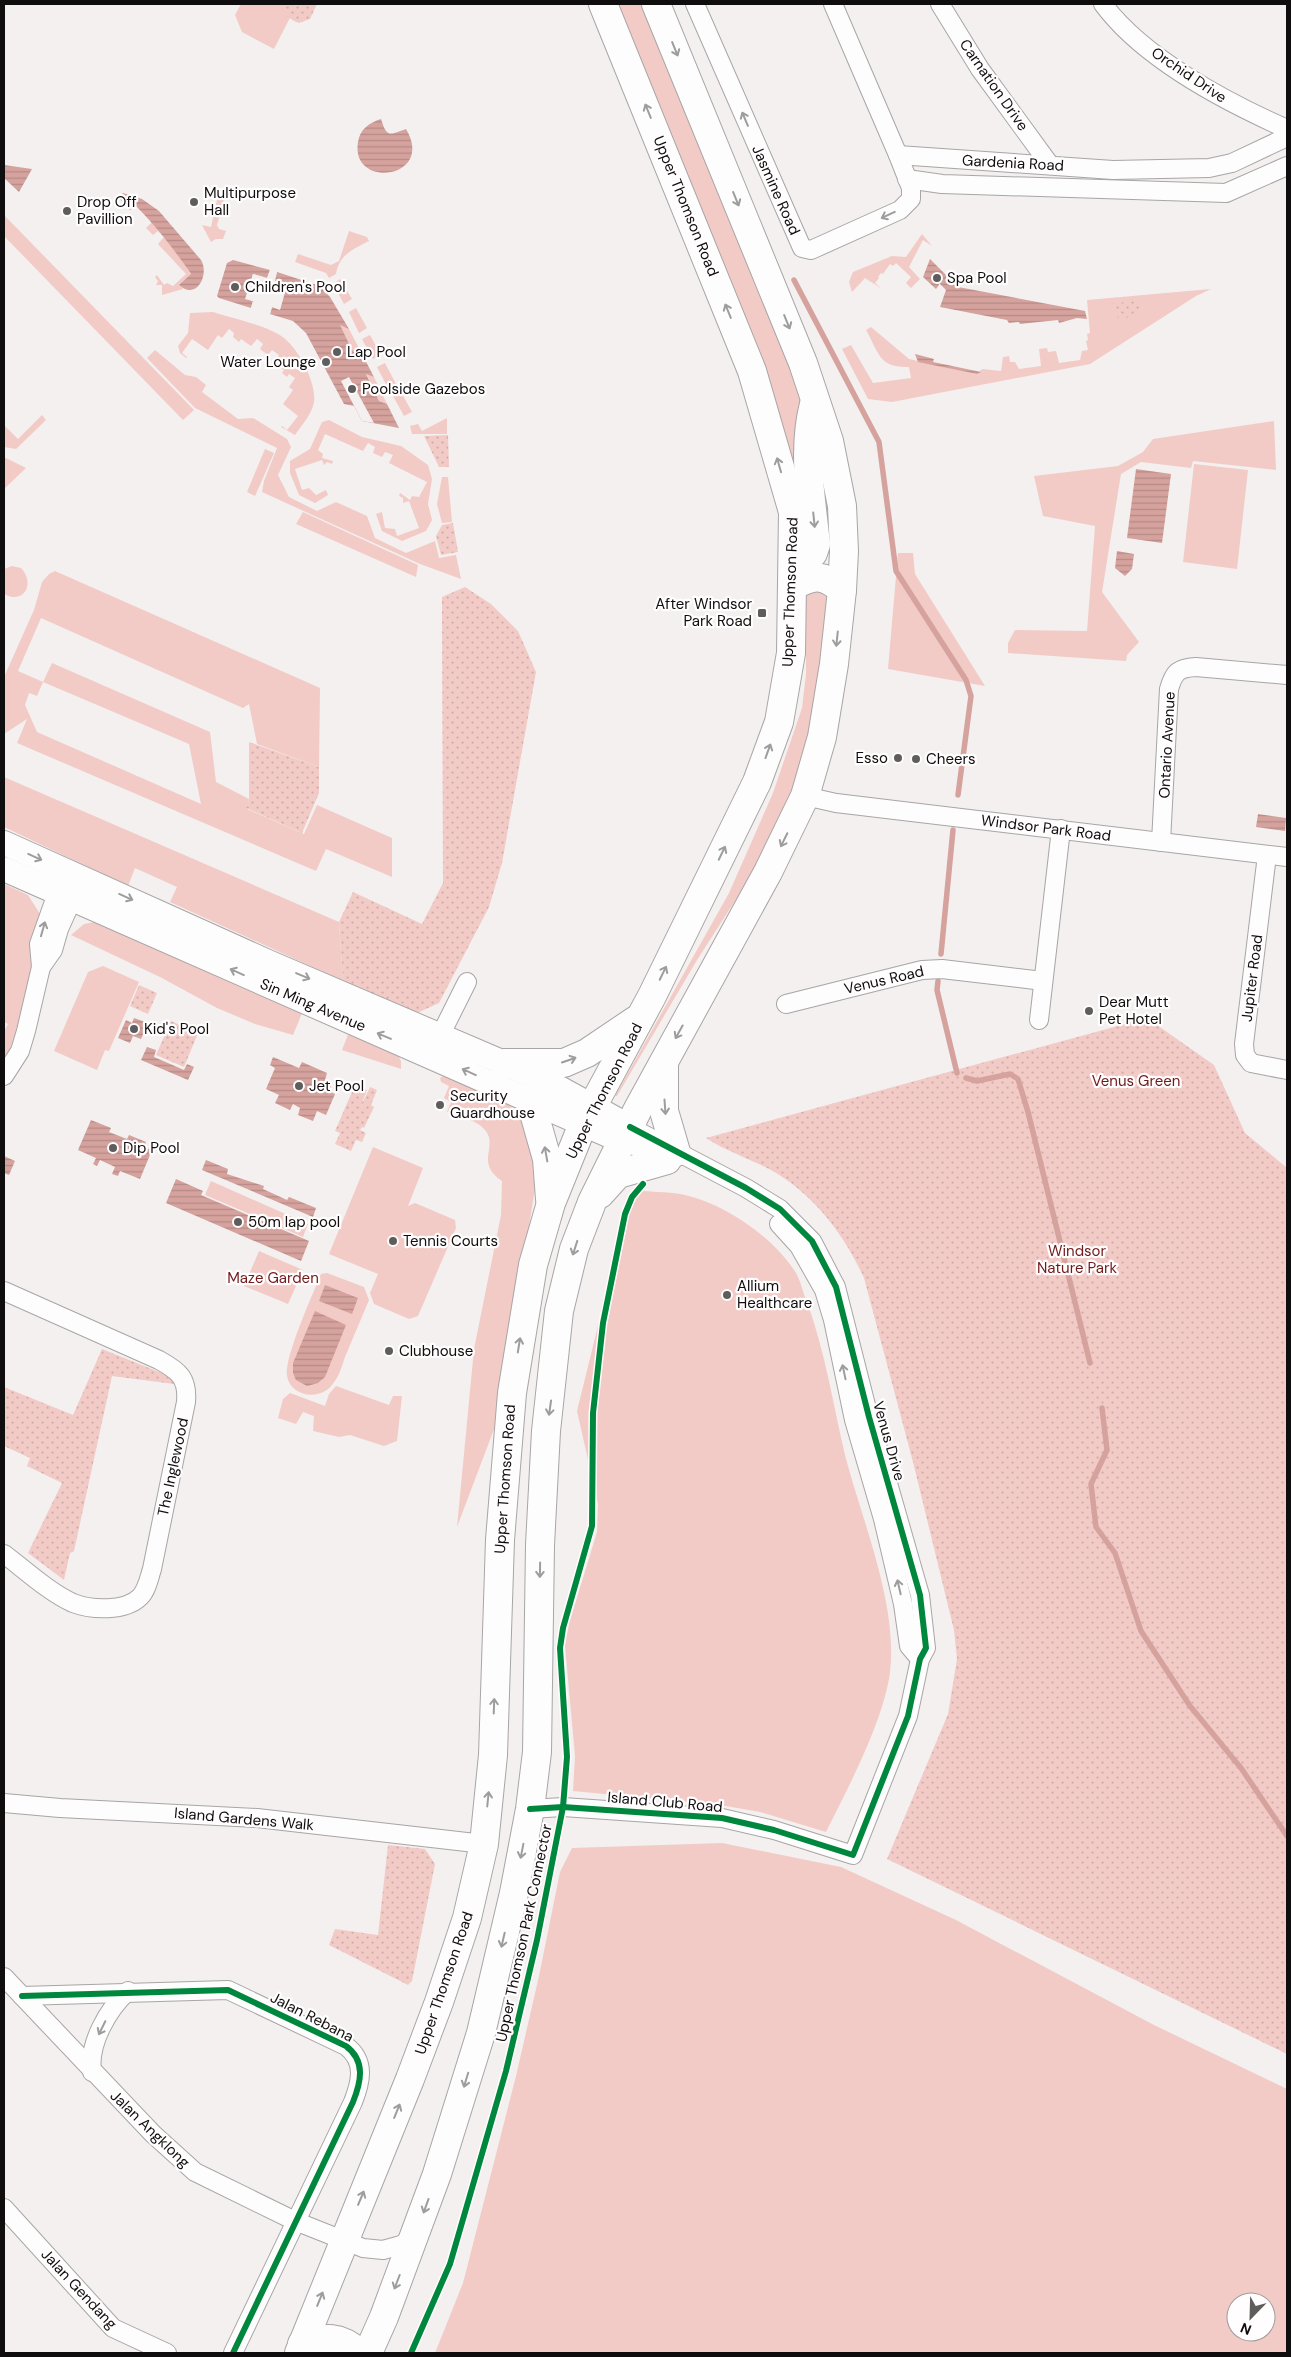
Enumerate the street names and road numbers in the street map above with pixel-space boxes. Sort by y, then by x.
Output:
street label: Carnation Drive [955,35,1033,135]
street label: Orchid Drive [1148,42,1230,108]
street label: Upper Thomson Road [649,133,723,279]
street label: Jasmine Road [747,142,805,238]
street label: Gardenia Road [962,150,1064,176]
street label: Upper Thomson Road [777,517,803,667]
street label: Ontario Avenue [1154,691,1180,799]
street label: Windsor Park Road [980,810,1112,846]
street label: Jupiter Road [1237,933,1267,1023]
street label: Venus Road [842,961,926,999]
street label: Sin Ming Avenue [257,974,369,1036]
street label: Upper Thomson Road [561,1020,647,1162]
street label: Venus Drive [868,1399,910,1483]
street label: Upper Thomson Road [490,1404,520,1554]
street label: The Inglewood [153,1416,193,1518]
street label: Island Club Road [607,1787,723,1817]
street label: Island Gardens Walk [173,1803,315,1835]
street label: Upper Thomson Park Connector [491,1822,557,2044]
street label: Upper Thomson Road [410,1909,478,2057]
street label: Jalan Rebana [267,1987,357,2047]
street label: Jalan Angklong [106,2086,194,2172]
street label: Jalan Gendang [37,2245,121,2333]

